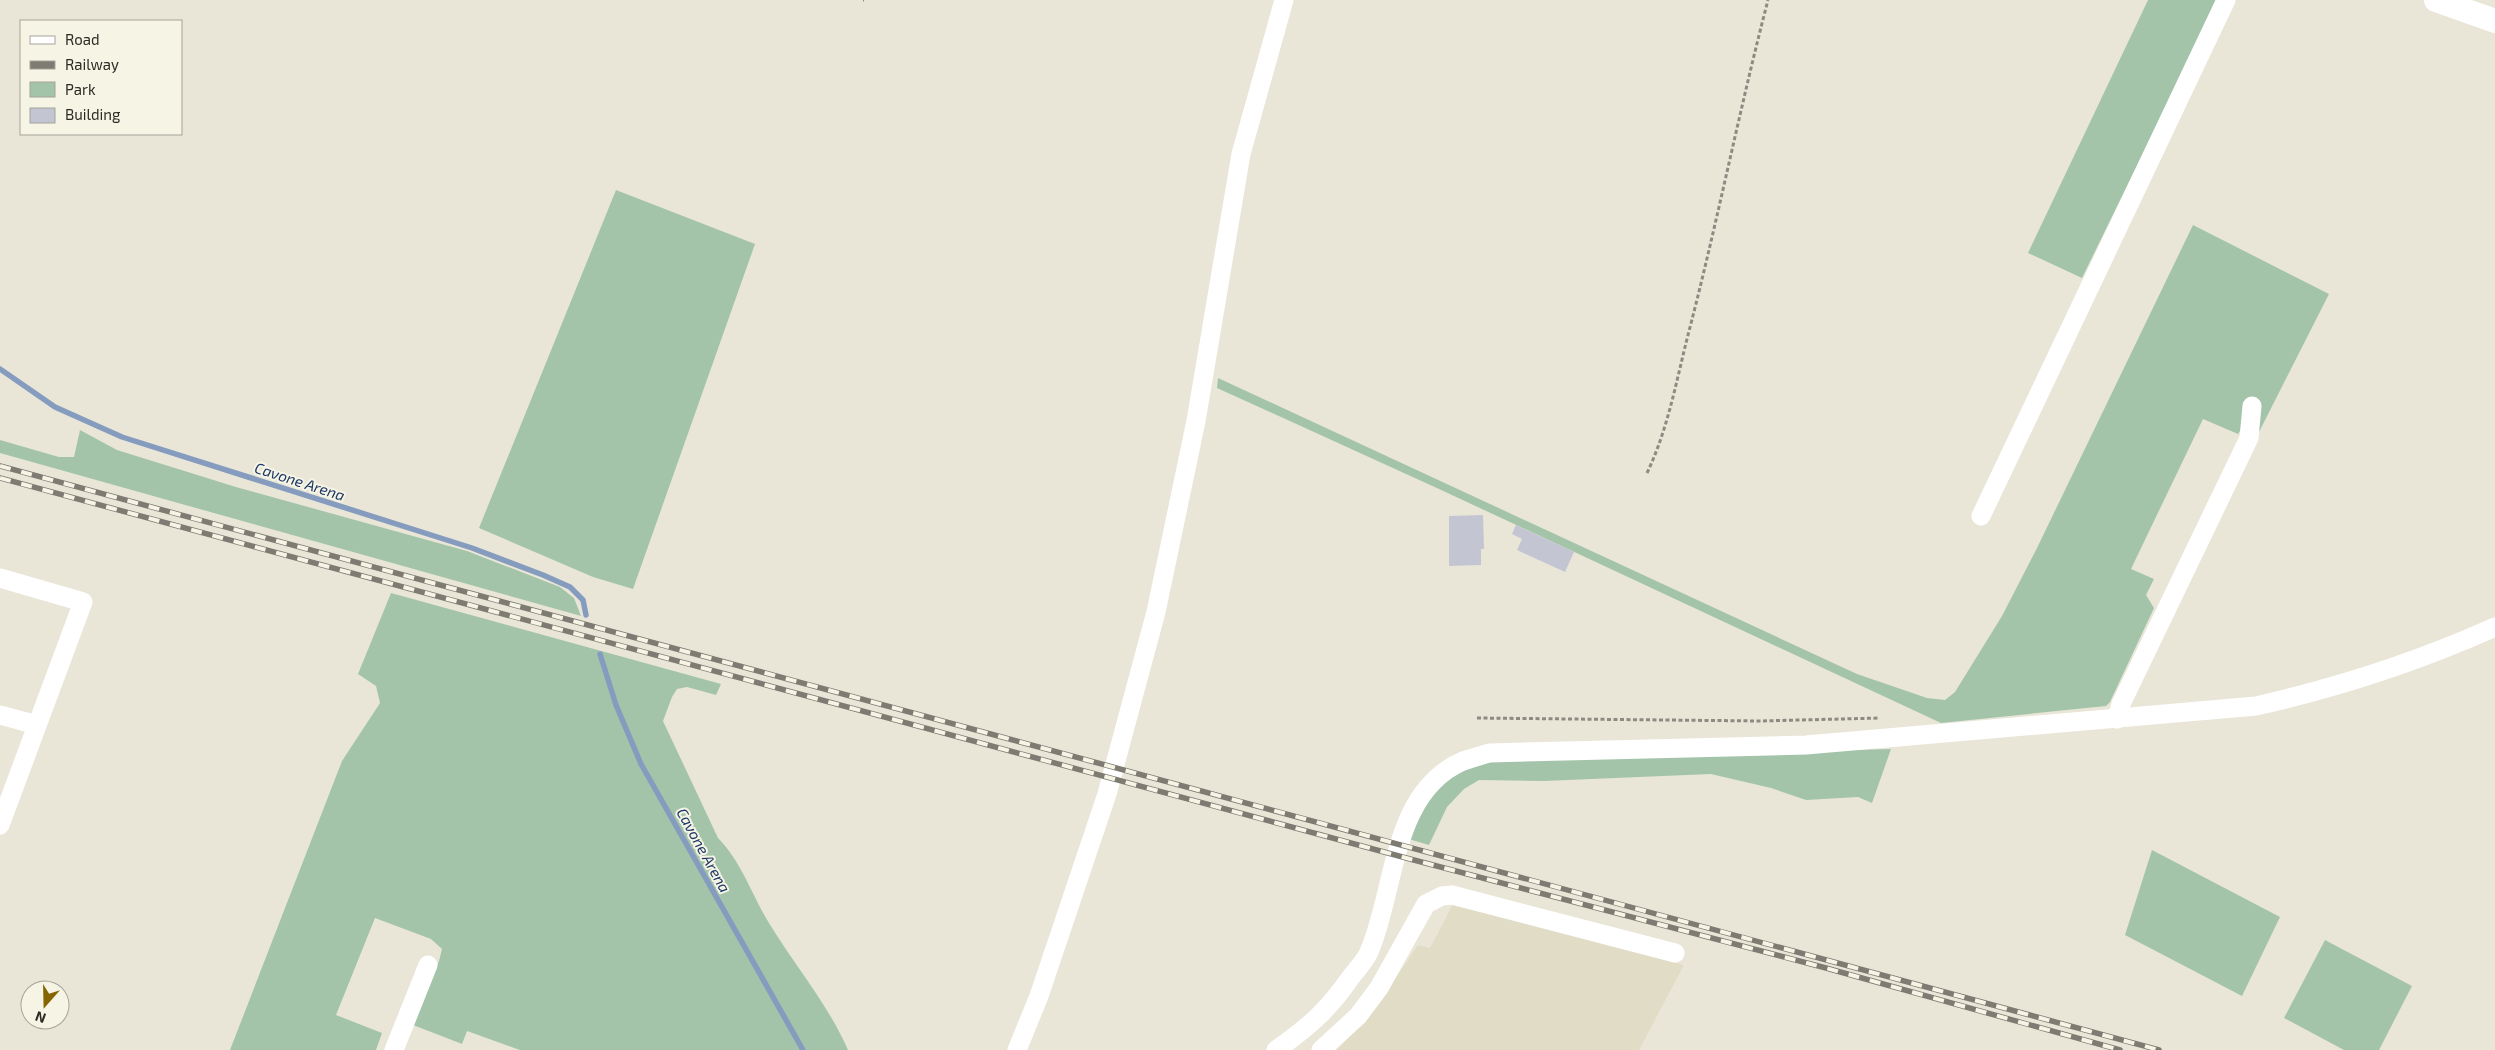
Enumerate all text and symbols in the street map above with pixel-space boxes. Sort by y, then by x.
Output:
legend [20,20,182,135]
text: Road [65,30,100,48]
text: Railway [65,55,119,73]
text: Park [65,80,96,98]
text: Building [65,105,121,123]
water label: Cavone Arena [253,458,347,504]
water label: Cavone Arena [673,805,735,895]
north arrow [20,980,70,1030]
text: N [33,1008,48,1027]

